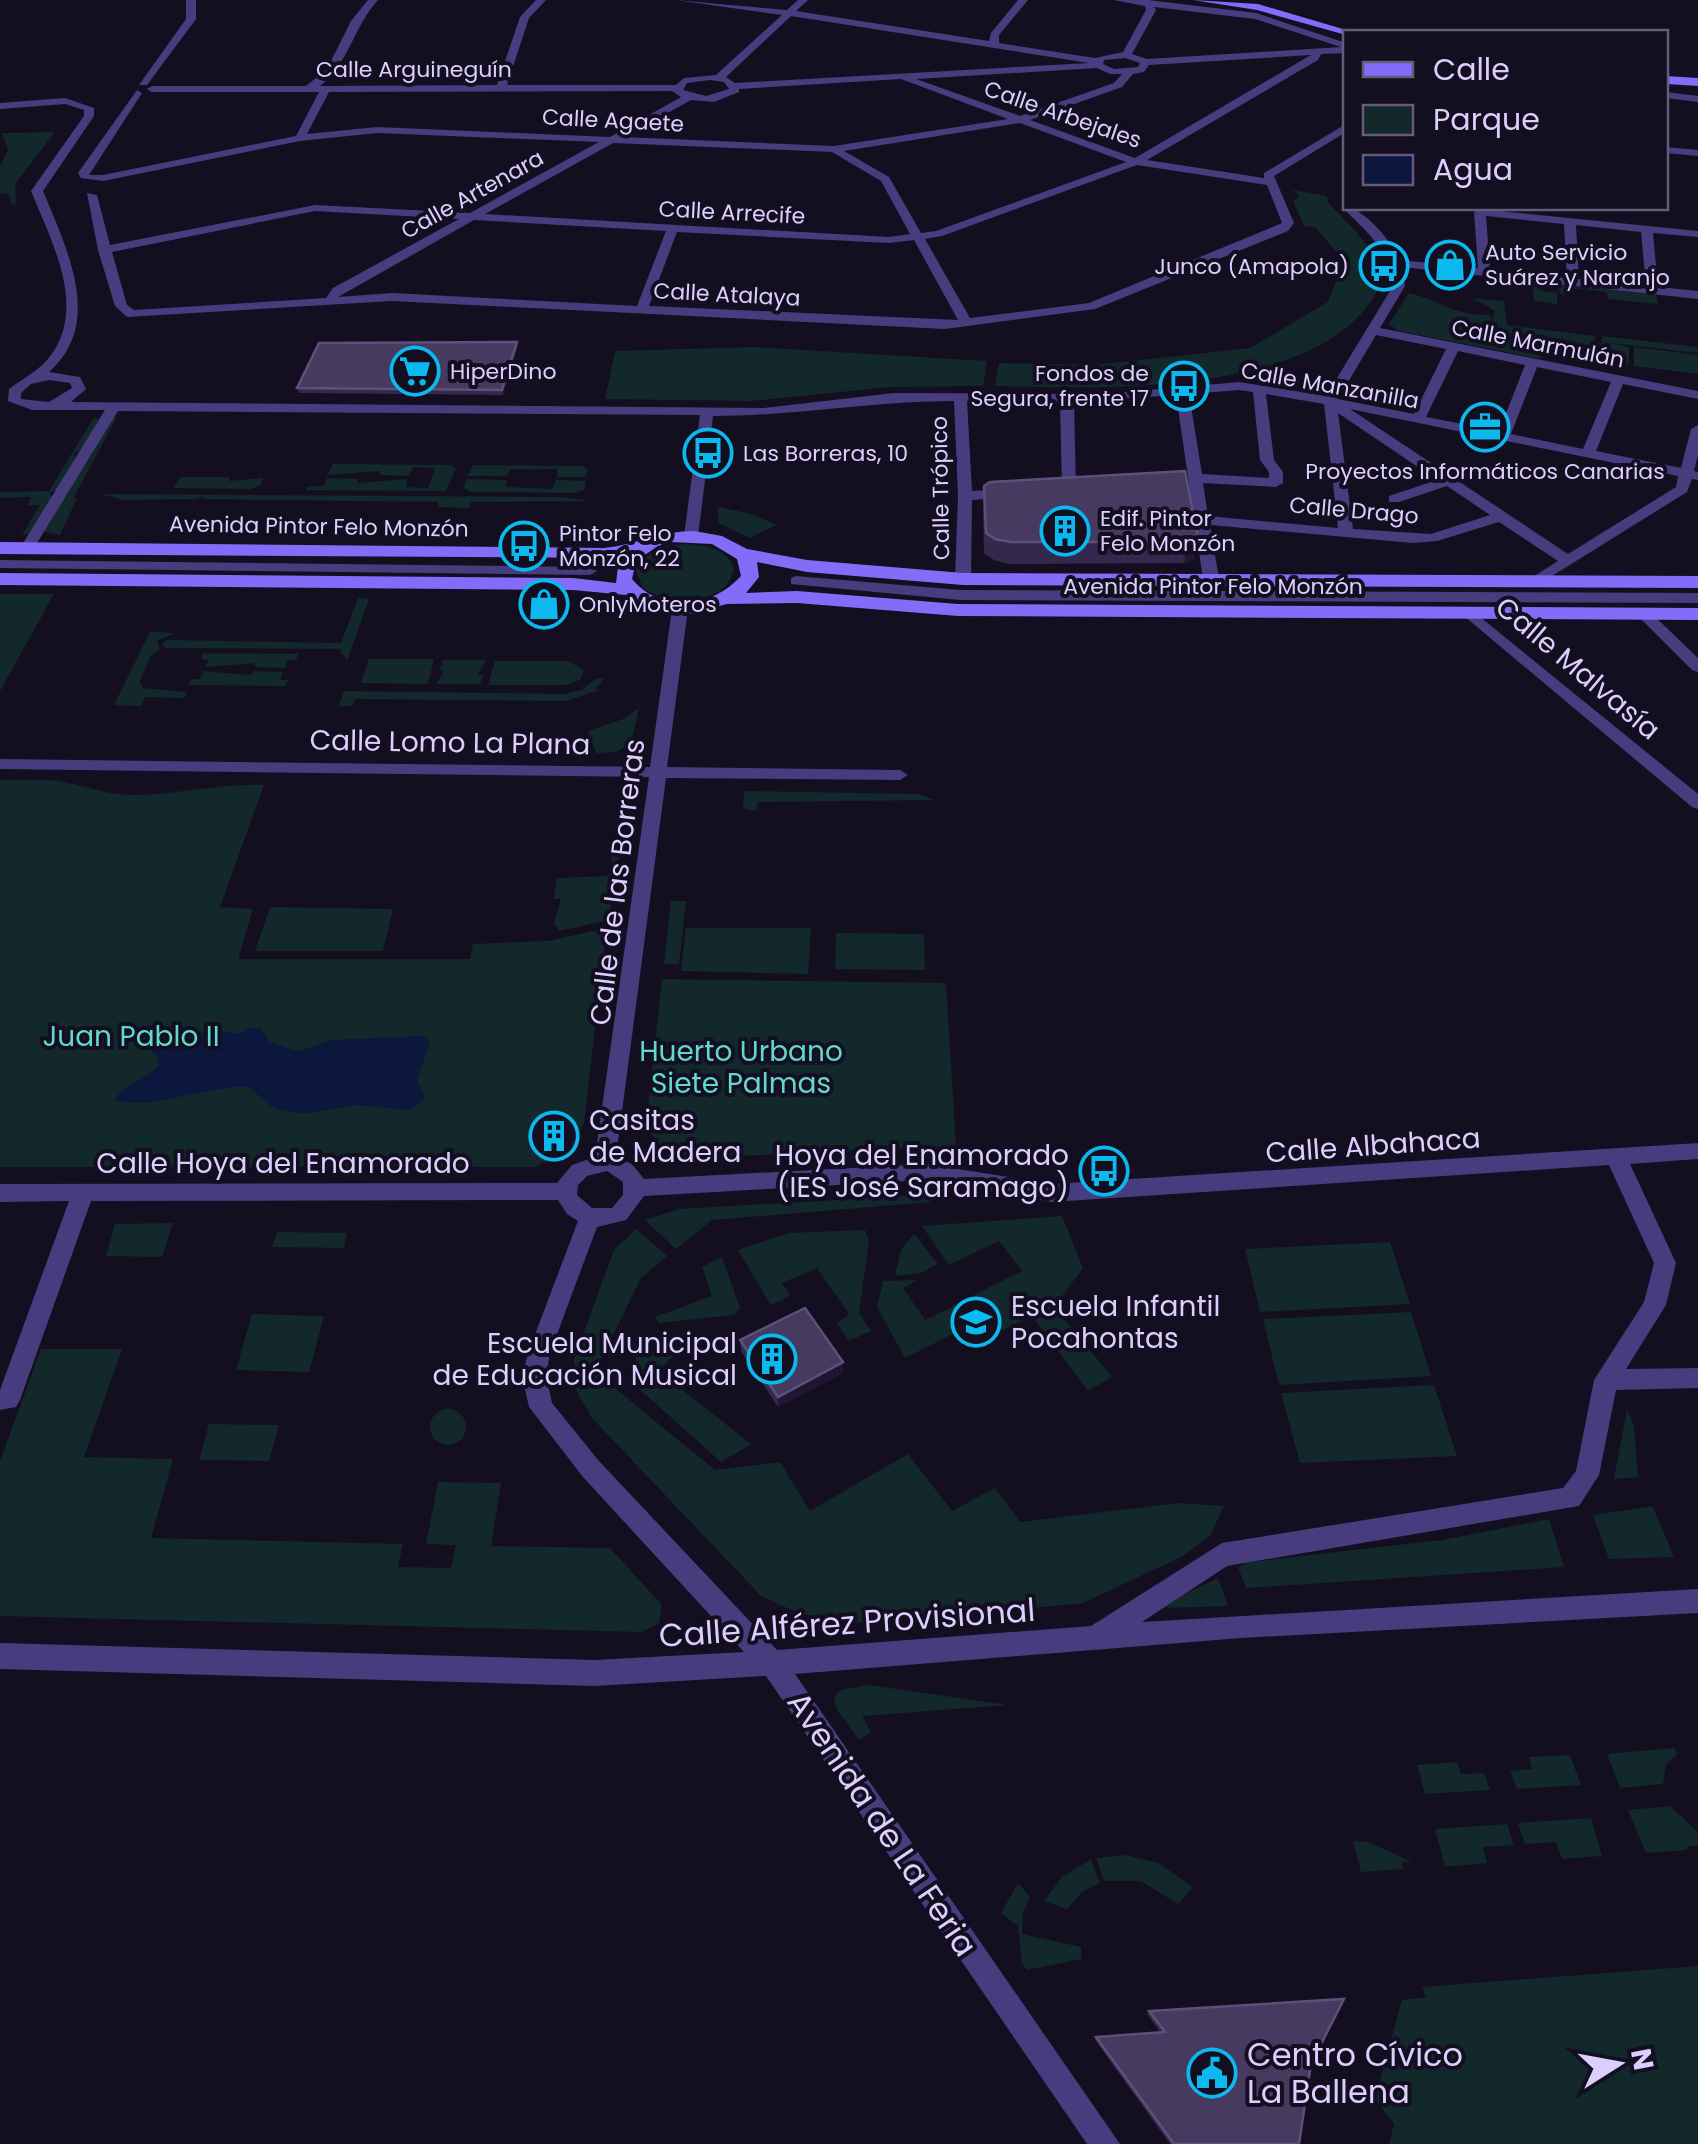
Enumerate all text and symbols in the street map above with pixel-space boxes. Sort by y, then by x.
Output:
legend [1343,30,1668,210]
text: Calle [1433,48,1510,91]
street label: Calle Arguineguín [316,54,512,85]
street label: Calle Arbejales [980,73,1146,156]
text: Parque [1433,98,1540,141]
street label: Calle Agaete [541,101,685,140]
street label: Calle Artenara [395,142,549,247]
text: Agua [1433,148,1513,191]
street label: Calle Arrecife [658,193,806,232]
place label: Auto Servicio Suárez y Naranjo [1485,237,1670,293]
shop icon: Auto Servicio Suárez y Naranjo [1424,239,1476,291]
bus stop icon: Junco (Amapola) [1358,240,1410,292]
place label: Junco (Amapola) [1154,251,1349,282]
street label: Calle Atalaya [653,275,801,314]
street label: Calle Marmulán [1449,312,1627,375]
supermarket icon: HiperDino [389,345,441,397]
street label: Calle Manzanilla [1239,355,1421,416]
place label: HiperDino [450,356,556,387]
place label: Fondos de Segura, frente 17 [970,358,1149,414]
bus stop icon: Fondos de Segura, frente 17 [1158,360,1210,412]
office icon: Proyectos Informáticos Canarias [1459,401,1511,453]
street label: Calle Trópico [924,416,957,560]
bus stop icon: Las Borreras, 10 [682,427,734,479]
place label: Las Borreras, 10 [743,438,908,469]
place label: Proyectos Informáticos Canarias [1305,456,1665,487]
street label: Calle Drago [1288,489,1420,532]
place label: Edif. Pintor Felo Monzón [1100,503,1235,559]
building icon: Edif. Pintor Felo Monzón [1039,505,1091,557]
street label: Avenida Pintor Felo Monzón [169,508,469,545]
place label: Pintor Felo Monzón, 22 [559,518,680,574]
bus stop icon: Pintor Felo Monzón, 22 [498,520,550,572]
street label: Avenida Pintor Felo Monzón [1063,571,1363,602]
shop icon: OnlyMoteros [518,578,570,630]
street label: Calle Malvasía [1487,588,1668,749]
place label: OnlyMoteros [579,589,717,620]
street label: Calle Lomo La Plana [309,721,591,764]
street label: Calle de las Borreras [581,737,654,1027]
park label: Juan Pablo II [42,1017,220,1056]
park label: Huerto Urbano Siete Palmas [639,1032,843,1103]
place label: Casitas de Madera [589,1101,741,1172]
building icon: Casitas de Madera [528,1110,580,1162]
street label: Calle Albahaca [1264,1119,1482,1172]
place label: Hoya del Enamorado (IES José Saramago) [775,1136,1069,1207]
street label: Calle Hoya del Enamorado [96,1144,470,1183]
bus stop icon: Hoya del Enamorado (IES José Saramago) [1078,1145,1130,1197]
place label: Escuela Infantil Pocahontas [1011,1287,1220,1358]
school or university icon: Escuela Infantil Pocahontas [950,1296,1002,1348]
place label: Escuela Municipal de Educación Musical [433,1324,737,1395]
building icon: Escuela Municipal de Educación Musical [746,1333,798,1385]
street label: Calle Alférez Provisional [657,1587,1037,1658]
street label: Avenida de La Feria [777,1682,988,1965]
north arrow [1568,2014,1668,2114]
place label: Centro Cívico La Ballena [1247,2032,1463,2114]
text: N [1621,2045,1663,2073]
public building icon: Centro Cívico La Ballena [1186,2047,1238,2099]

